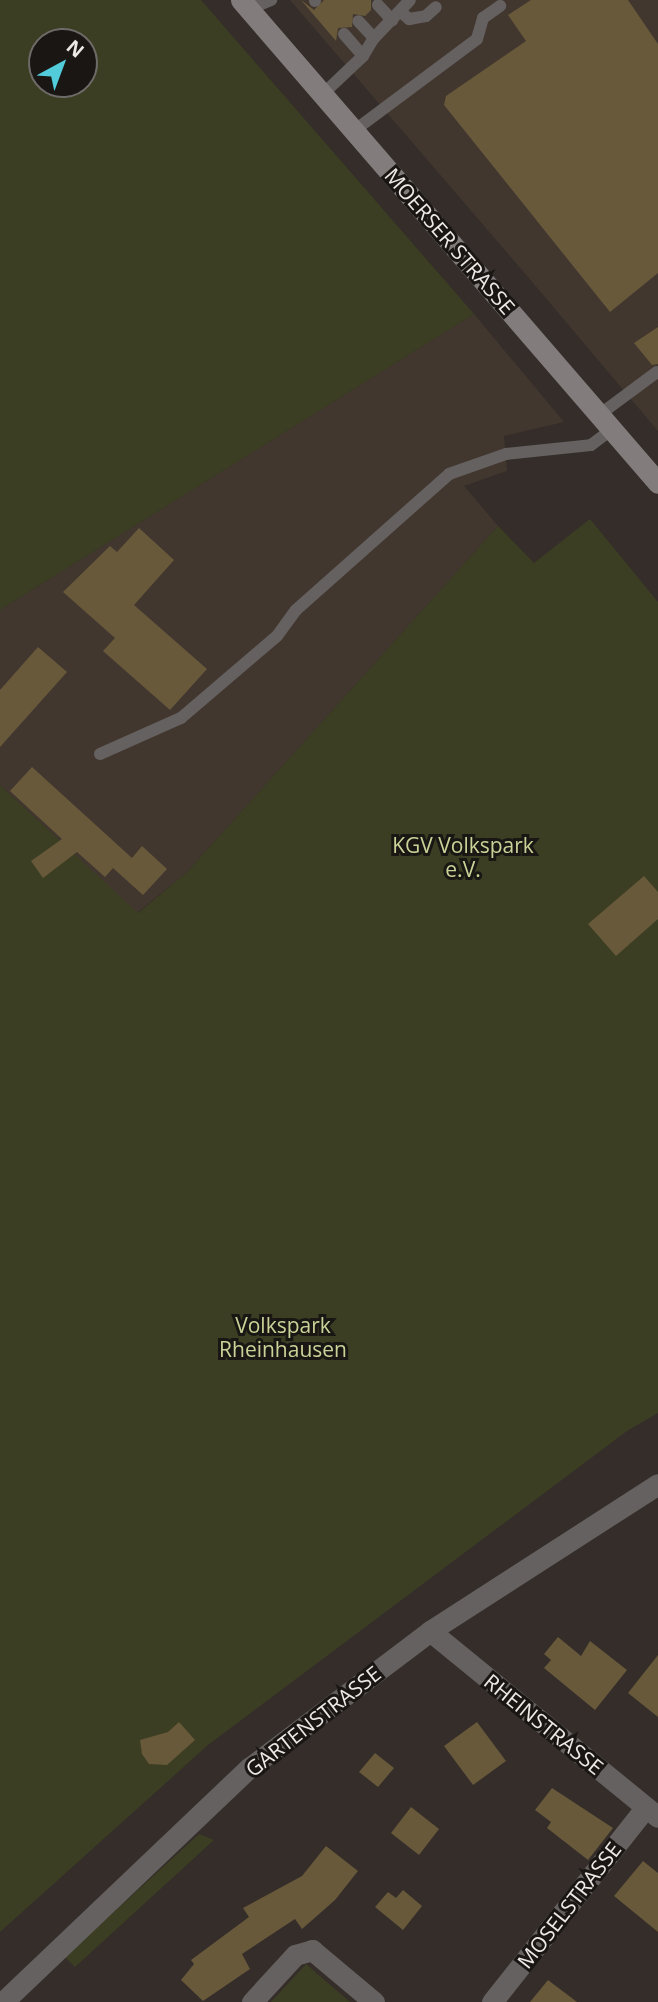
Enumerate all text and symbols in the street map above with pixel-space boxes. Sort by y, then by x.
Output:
north arrow [28,28,98,98]
text: N [61,34,90,64]
street label: MOERSER STRASSE [380,163,520,319]
park label: KGV Volkspark e.V. [392,832,534,882]
park label: Volkspark Rheinhausen [219,1312,347,1362]
street label: GARTENSTRASSE [240,1660,386,1782]
street label: RHEINSTRASSE [479,1668,609,1780]
street label: MOSELSTRASSE [512,1837,626,1973]

